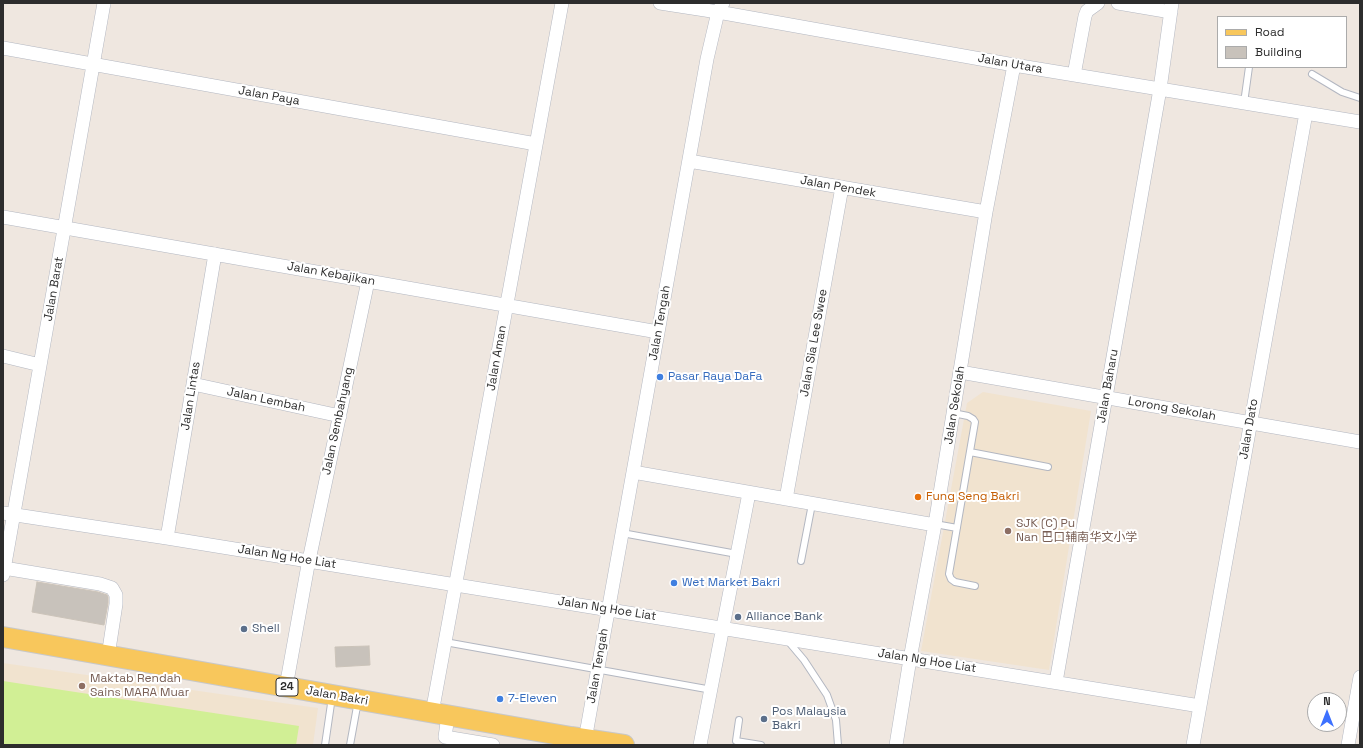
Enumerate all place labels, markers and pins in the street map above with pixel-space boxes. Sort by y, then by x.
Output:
place label: Pasar Raya DaFa [668,370,763,384]
marker: Pasar Raya DaFa [655,372,665,382]
place label: Fung Seng Bakri [926,490,1019,504]
marker: Fung Seng Bakri [913,492,923,502]
place label: SJK (C) Pu Nan 巴口辅南华文小学 [1016,517,1137,545]
marker: SJK (C) Pu Nan 巴口辅南华文小学 [1003,526,1013,536]
place label: Wet Market Bakri [682,576,780,590]
marker: Wet Market Bakri [669,578,679,588]
place label: Alliance Bank [746,610,823,624]
marker: Alliance Bank [733,612,743,622]
place label: Shell [252,622,280,636]
marker: Shell [239,624,249,634]
place label: Maktab Rendah Sains MARA Muar [90,672,189,700]
marker: Maktab Rendah Sains MARA Muar [77,681,87,691]
place label: 7-Eleven [508,692,557,706]
marker: 7-Eleven [495,694,505,704]
place label: Pos Malaysia Bakri [772,705,846,733]
marker: Pos Malaysia Bakri [759,714,769,724]

